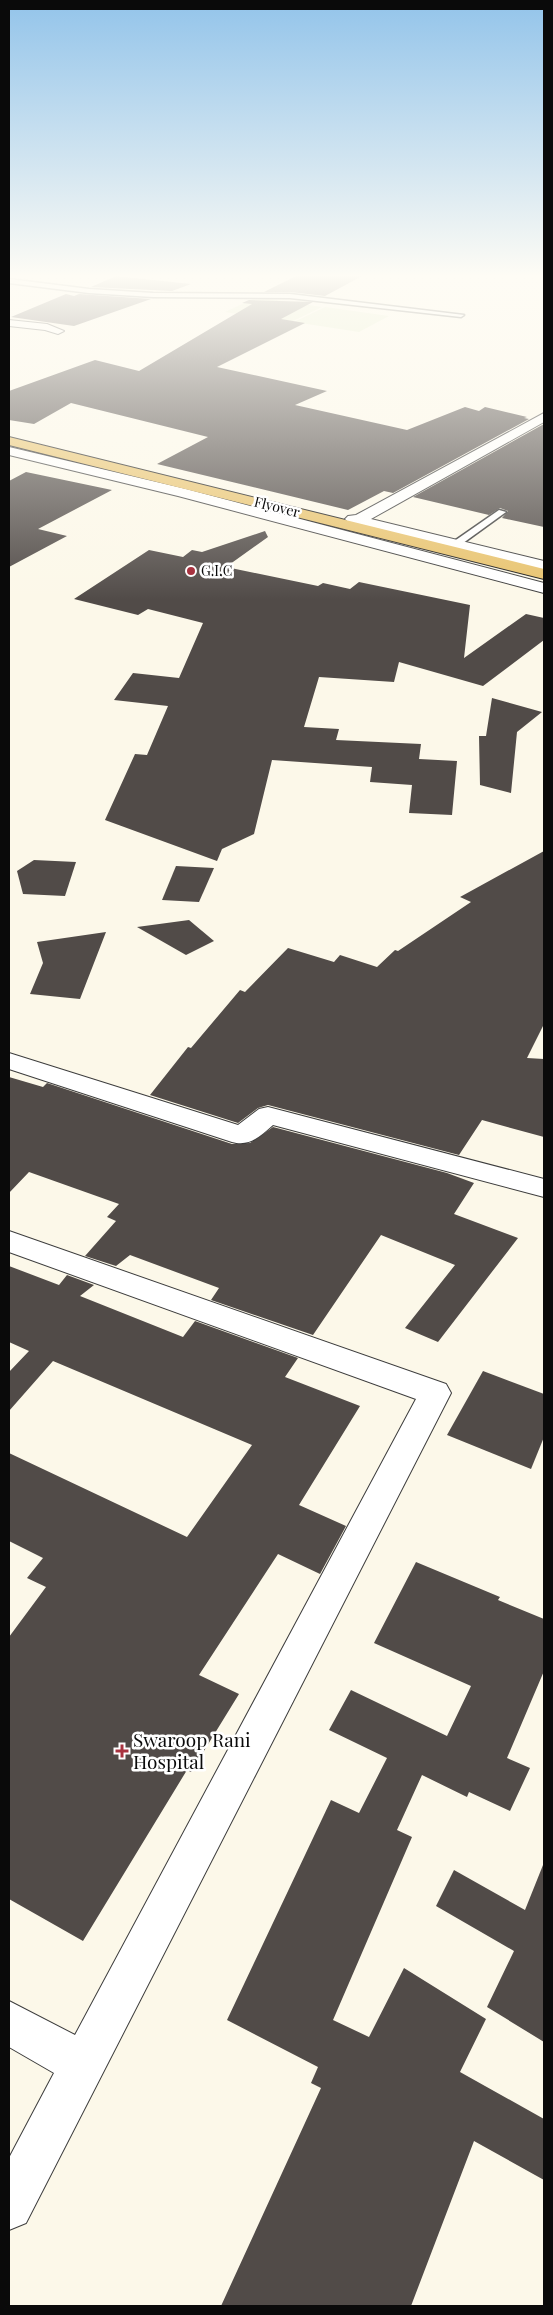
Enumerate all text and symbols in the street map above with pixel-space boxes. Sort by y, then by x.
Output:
street label: Flyover [252,492,303,522]
place label: G.I.C [201,561,232,580]
marker: G.I.C [185,565,197,577]
place label: Swaroop Rani Hospital [133,1726,251,1774]
marker: Swaroop Rani Hospital [115,1744,129,1758]

